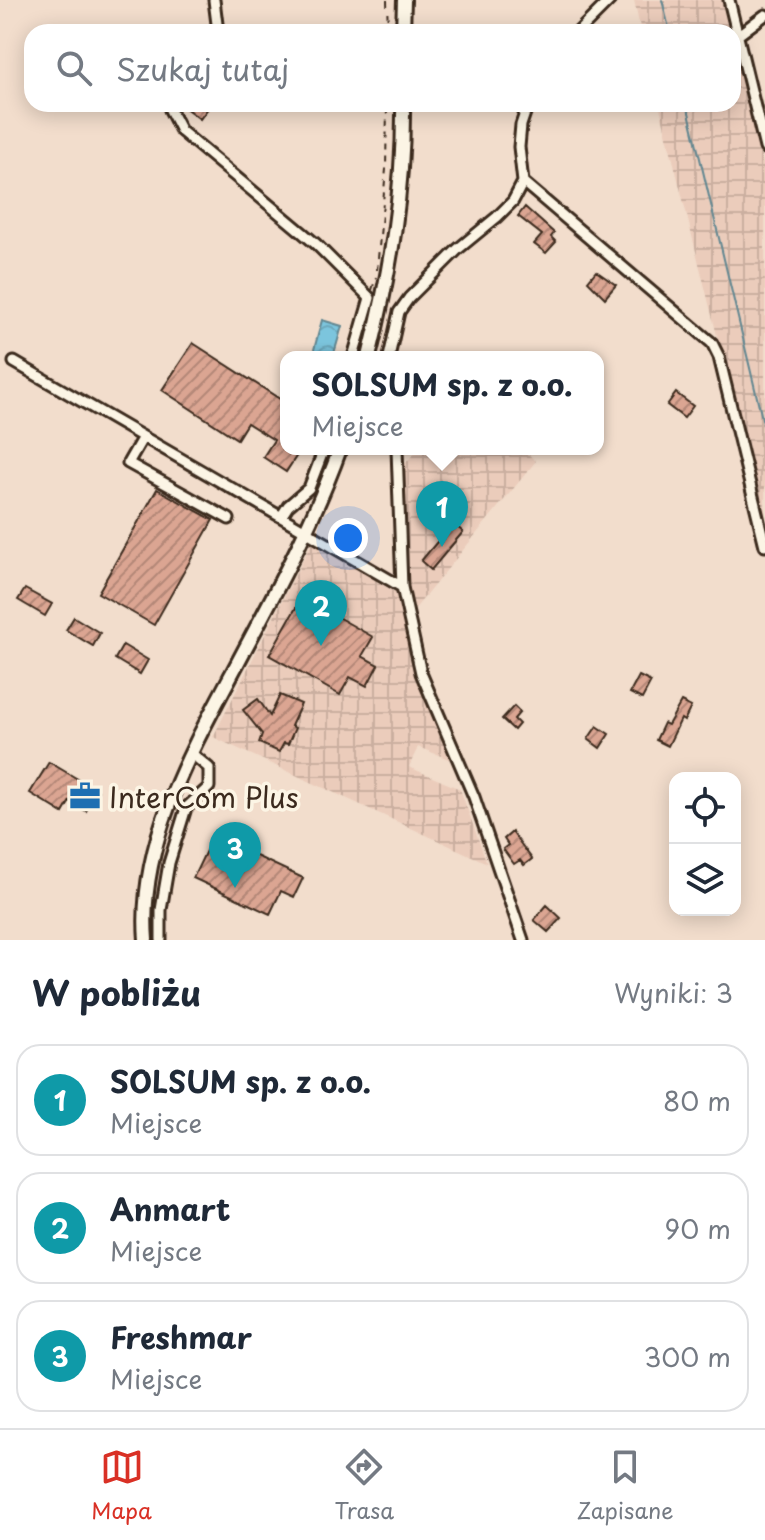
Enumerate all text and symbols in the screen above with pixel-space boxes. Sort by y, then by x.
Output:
search box [24,24,741,112]
icon: search [52,46,96,90]
text: Szukaj tutaj [116,46,289,91]
popup [280,351,604,455]
text: SOLSUM sp. z o.o. [311,361,573,406]
text: Miejsce [311,406,404,445]
pin: 1 [416,481,468,547]
your location [328,518,368,558]
pin: 2 [295,580,347,646]
map controls [669,772,741,916]
button: locate [669,772,741,844]
place label: InterCom Plus [109,775,298,818]
office icon: InterCom Plus [68,779,102,813]
pin: 3 [209,822,261,888]
button: layers [669,844,741,916]
text: W pobliżu [32,966,201,1018]
text: Wyniki: 3 [614,973,733,1012]
text: SOLSUM sp. z o.o. [110,1058,371,1103]
text: 1 [54,1081,66,1120]
text: 80 m [663,1081,731,1120]
text: Miejsce [110,1103,202,1142]
text: Anmart [110,1186,230,1231]
text: 2 [51,1209,69,1248]
text: 90 m [664,1209,731,1248]
text: Miejsce [110,1231,202,1270]
text: Freshmar [110,1314,252,1359]
text: 3 [51,1337,69,1376]
text: 300 m [644,1337,731,1376]
text: Miejsce [110,1359,202,1398]
tab: Mapa [91,1445,152,1526]
tab: Trasa [334,1445,394,1526]
tab: Zapisane [577,1445,674,1526]

